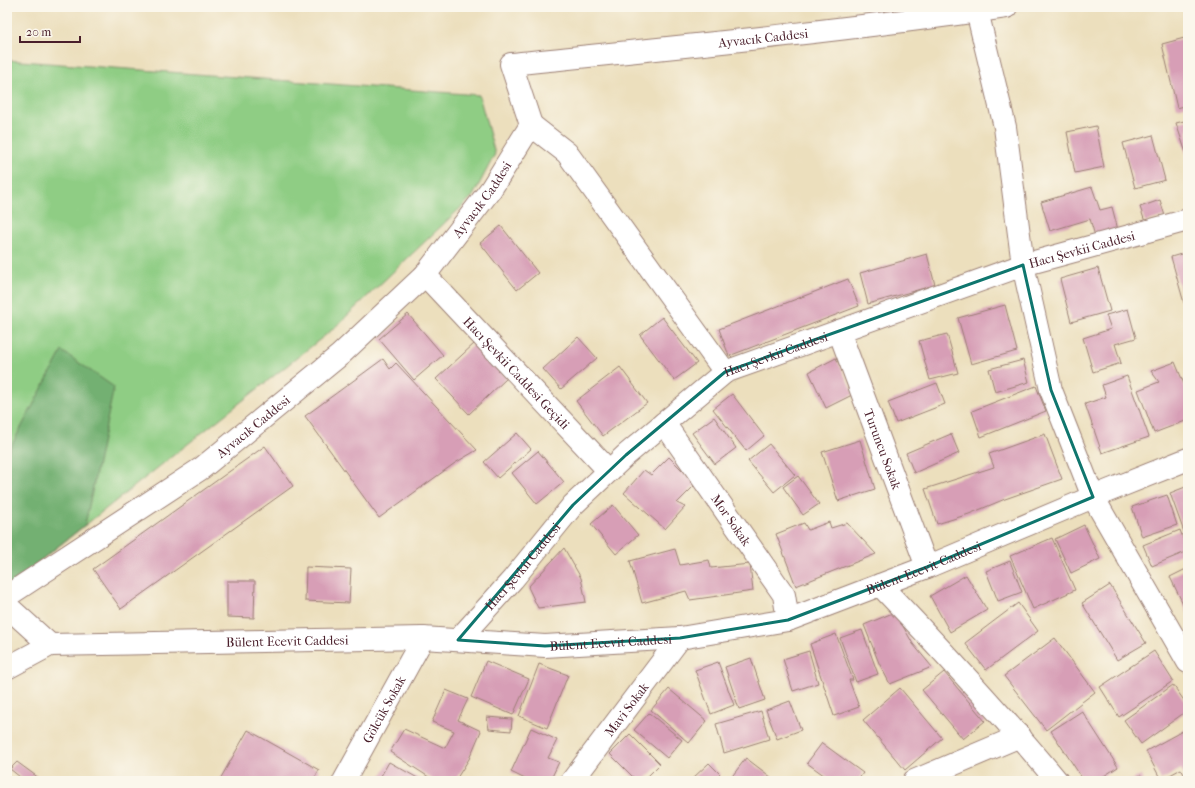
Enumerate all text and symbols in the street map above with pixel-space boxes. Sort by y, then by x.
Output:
scale bar [20,18,80,44]
text: 20 m [26,25,51,39]
street label: Ayvacık Caddesi [717,26,809,51]
street label: Ayvacık Caddesi [449,159,515,241]
street label: Hacı Şevkii Caddesi [1027,228,1137,271]
street label: Hacı Şevkii Caddesi Geçidi [460,314,573,432]
street label: Hacı Şevkii Caddesi [722,329,830,380]
street label: Ayvacık Caddesi [213,392,293,462]
street label: Turuncu Sokak [861,407,904,492]
street label: Mor Sokak [708,491,754,549]
street label: Hacı Şevkii Caddesi [482,520,564,613]
street label: Bülent Ecevit Caddesi [864,538,983,598]
street label: Bülent Ecevit Caddesi [549,631,673,654]
street label: Bülent Ecevit Caddesi [226,632,349,650]
street label: Gölcük Sokak [360,673,409,746]
street label: Mavi Sokak [602,679,652,739]

